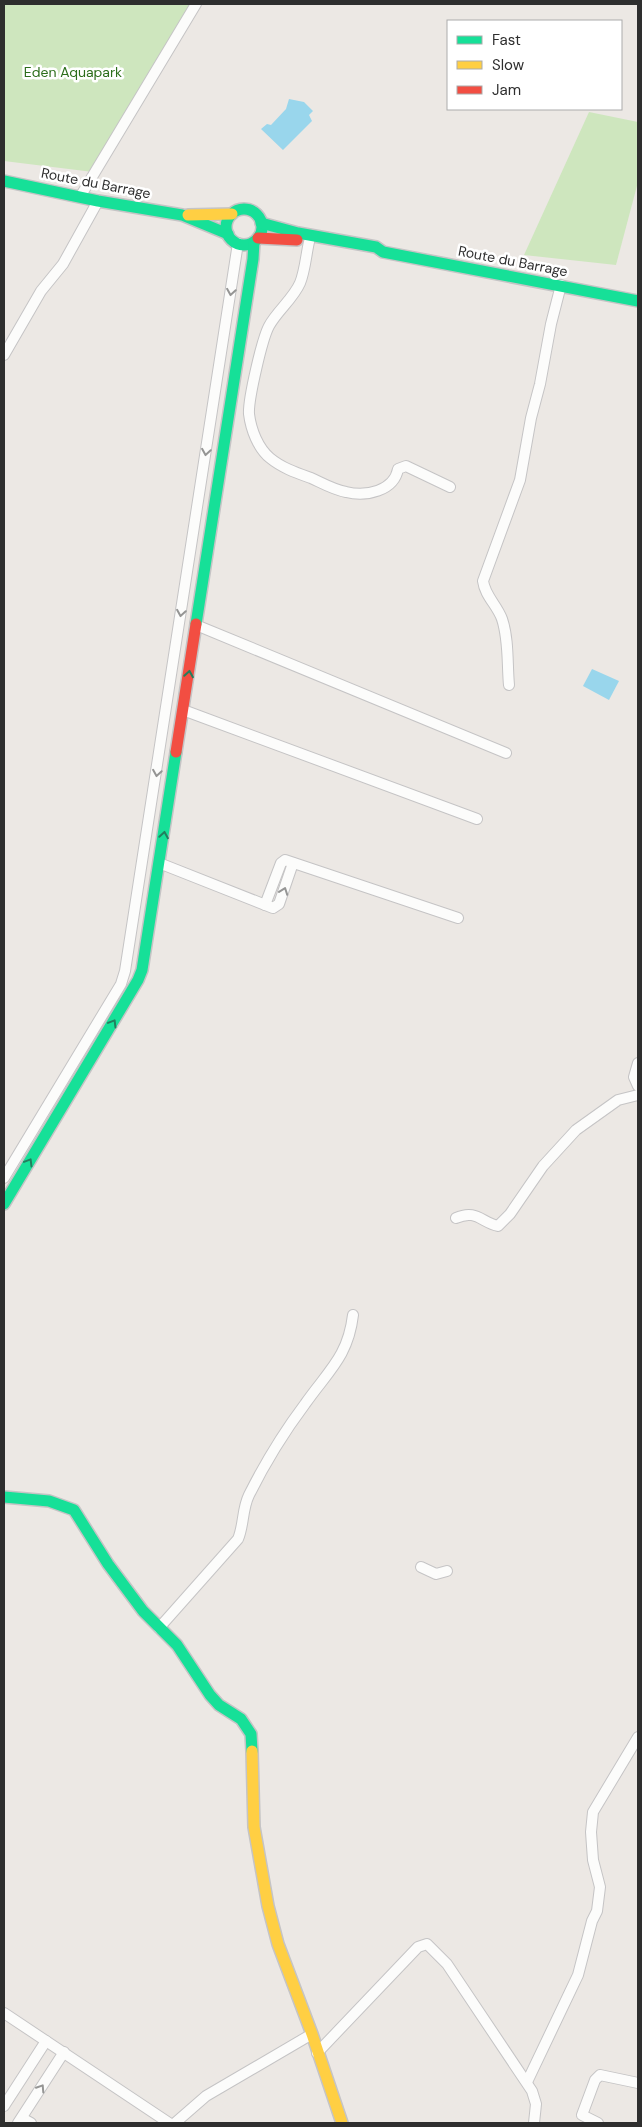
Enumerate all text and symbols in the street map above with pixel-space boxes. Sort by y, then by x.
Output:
legend [447,20,622,110]
text: Fast [492,30,521,50]
text: Slow [492,55,525,75]
park label: Eden Aquapark [24,63,122,81]
text: Jam [492,80,521,100]
street label: Route du Barrage [40,164,152,202]
street label: Route du Barrage [457,242,569,280]
one-way arrow [226,287,236,296]
one-way arrow [201,449,212,457]
one-way arrow [177,609,187,617]
one-way arrow [183,670,193,679]
one-way arrow [152,769,162,778]
one-way arrow [158,830,168,839]
one-way arrow [278,887,288,896]
one-way arrow [106,1019,116,1028]
one-way arrow [22,1158,32,1167]
one-way arrow [35,2084,45,2093]

